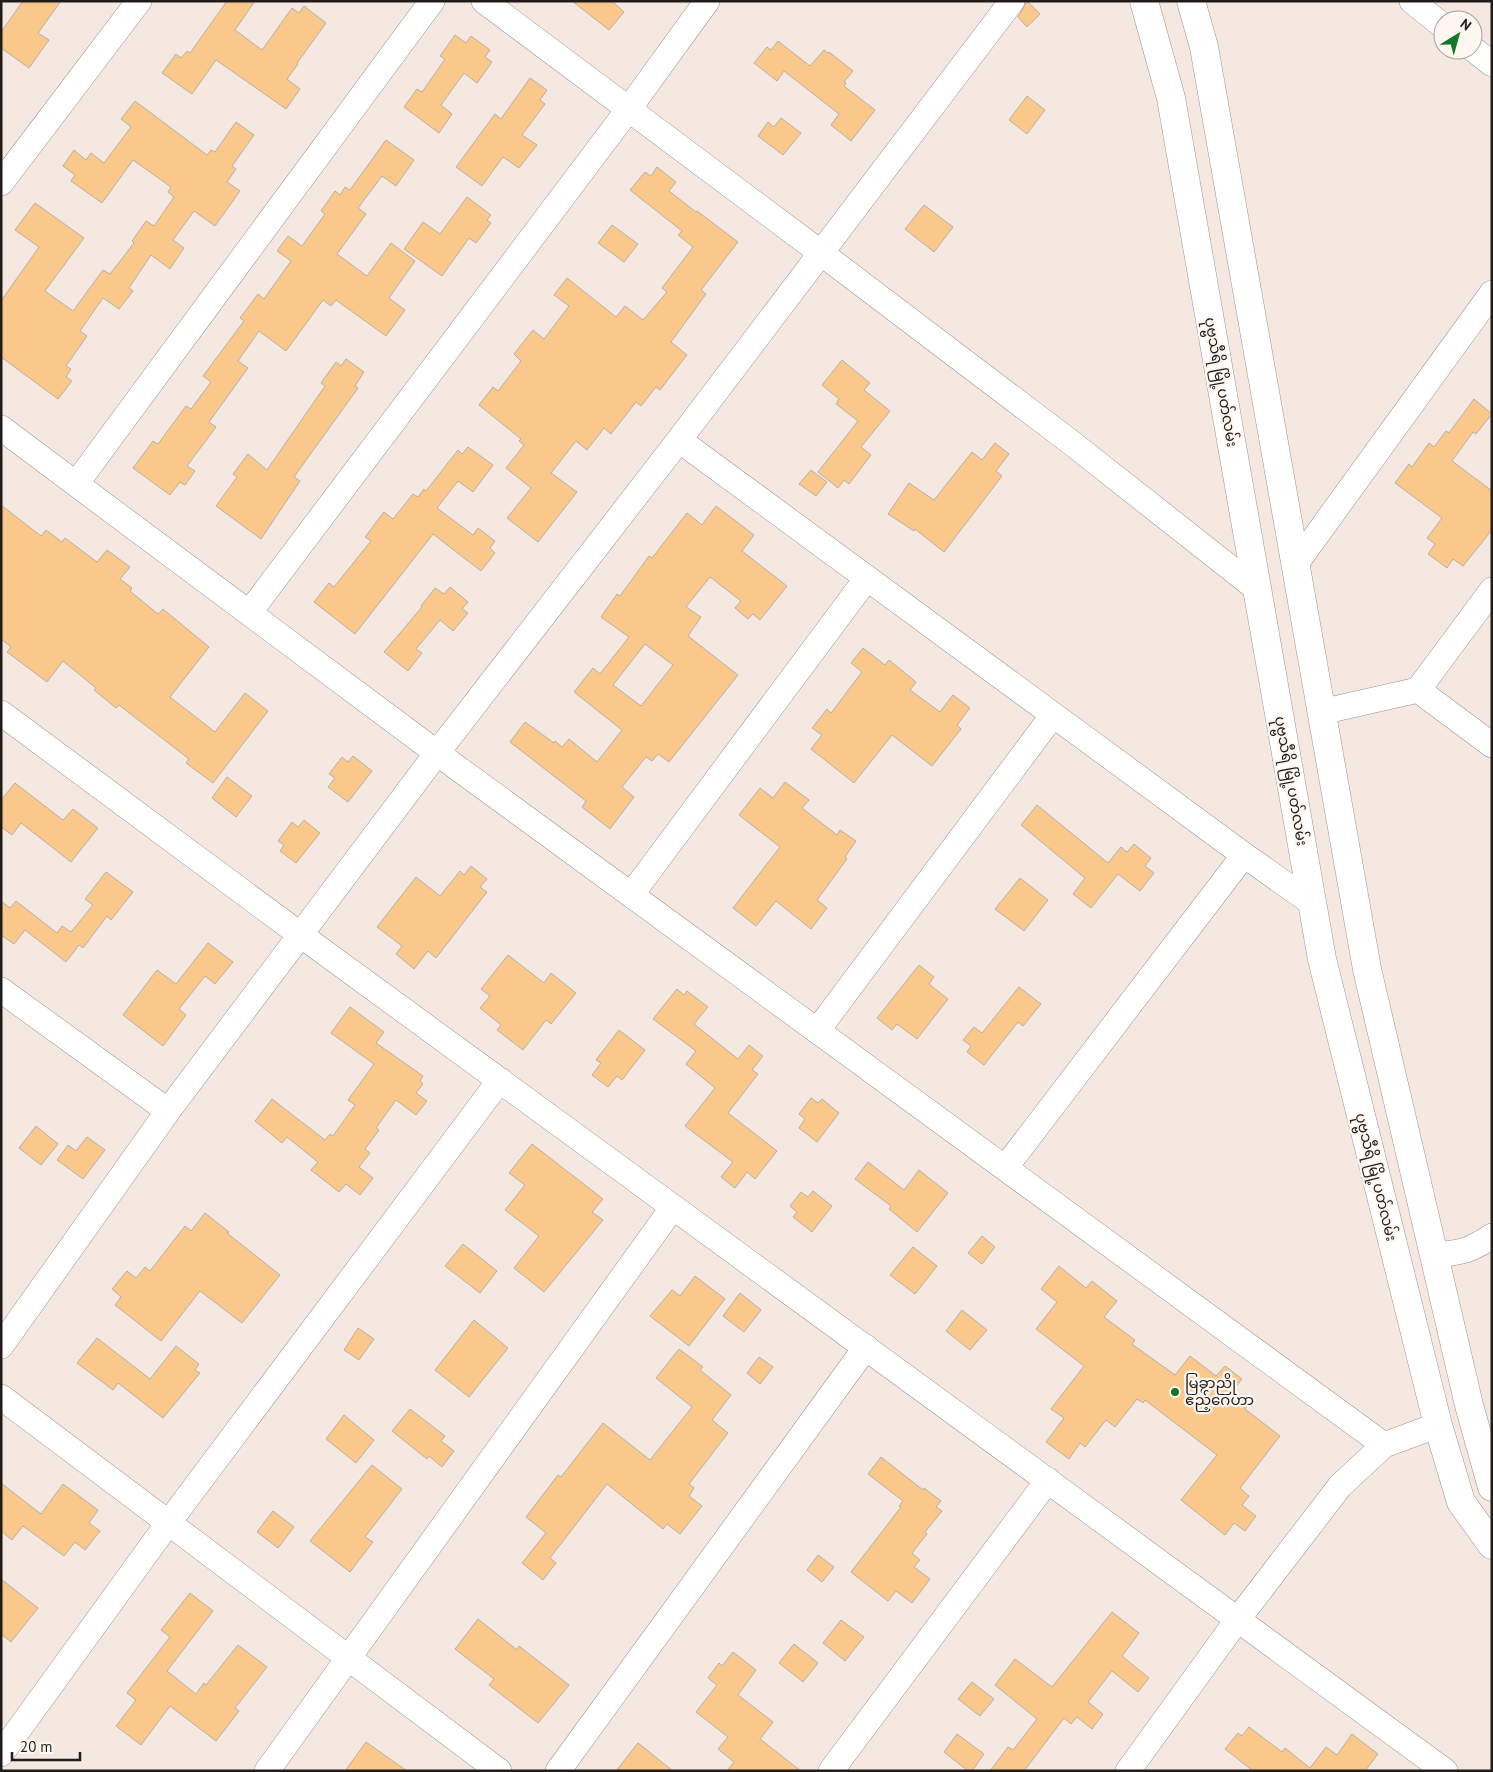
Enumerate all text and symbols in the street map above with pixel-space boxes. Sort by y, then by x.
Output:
north arrow [1433,10,1483,60]
text: N [1457,15,1475,35]
street label: ပုဗ္ဗသီရိ မြို့ပတ်လမ်း [1197,316,1242,449]
street label: ပုဗ္ဗသီရိ မြို့ပတ်လမ်း [1267,715,1312,848]
street label: ပုဗ္ဗသီရိ မြို့ပတ်လမ်း [1348,1111,1402,1244]
place label: မြခွာညို ဧည့်ဂေဟာ [1185,1373,1254,1412]
marker: မြခွာညို ဧည့်ဂေဟာ [1169,1386,1181,1398]
scale bar [12,1730,80,1762]
text: 20 m [20,1737,53,1756]

